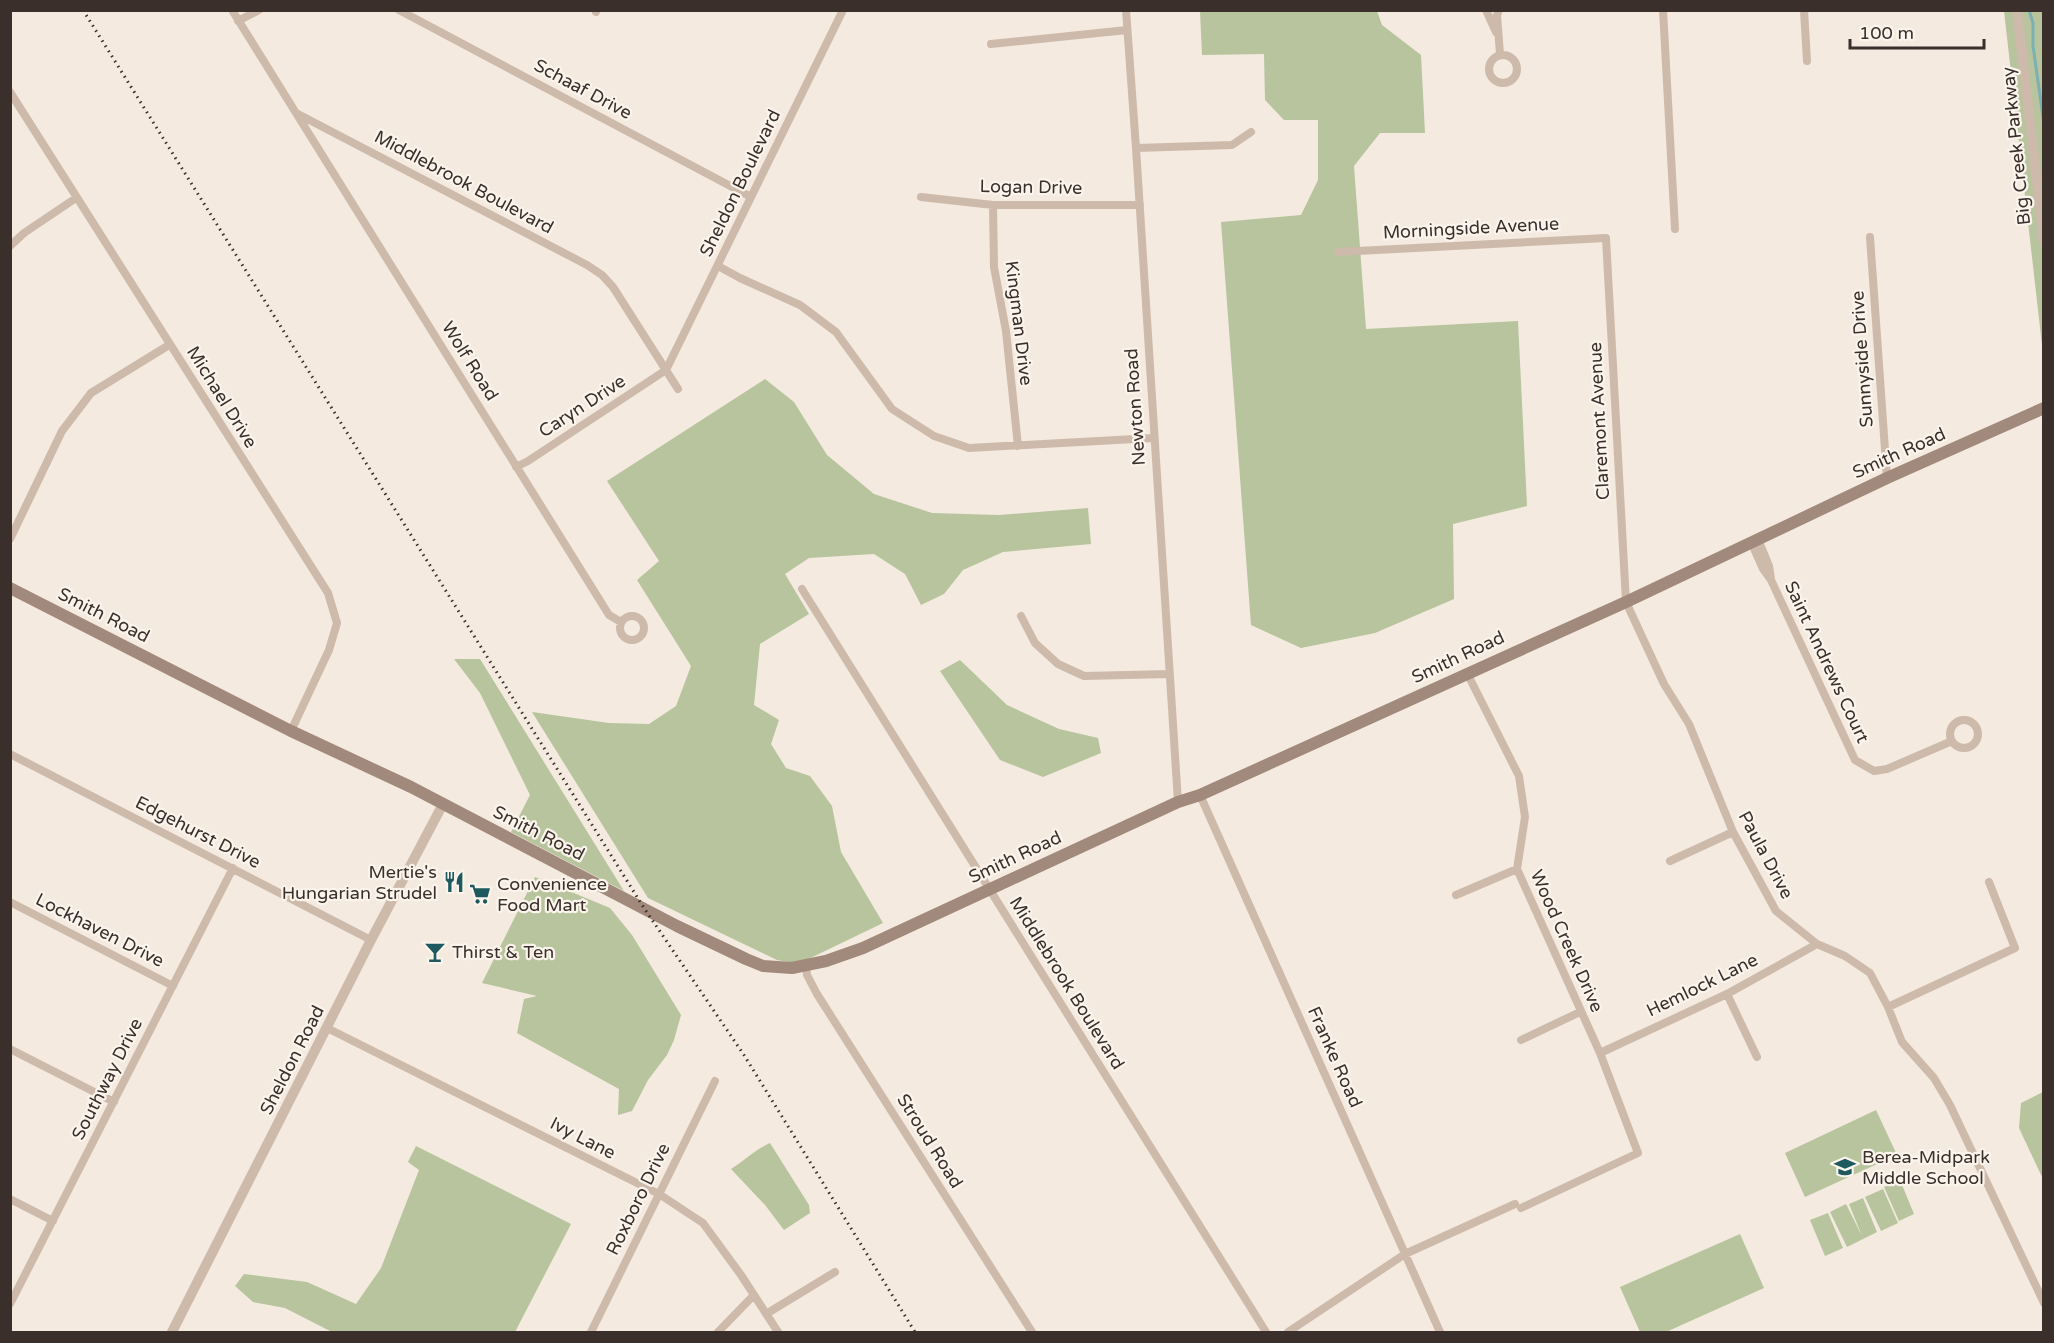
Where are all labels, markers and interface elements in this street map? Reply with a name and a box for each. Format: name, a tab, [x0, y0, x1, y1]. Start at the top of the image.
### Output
scale bar	[1850, 12, 1984, 50]
text: 100 m	[1859, 22, 1914, 44]
street label: Schaaf Drive	[530, 54, 636, 124]
street label: Big Creek Parkway	[1997, 65, 2035, 226]
street label: Sheldon Boulevard	[695, 106, 785, 260]
street label: Middlebrook Boulevard	[371, 125, 557, 239]
street label: Logan Drive	[979, 175, 1083, 199]
street label: Morningside Avenue	[1382, 212, 1560, 244]
street label: Kingman Drive	[1000, 259, 1038, 387]
street label: Sunnyside Drive	[1846, 290, 1878, 428]
street label: Wolf Road	[437, 317, 503, 405]
street label: Claremont Avenue	[1584, 341, 1614, 501]
street label: Michael Drive	[182, 342, 262, 452]
street label: Newton Road	[1120, 348, 1150, 466]
street label: Caryn Drive	[534, 370, 630, 442]
street label: Smith Road	[1849, 423, 1949, 483]
street label: Saint Andrews Court	[1780, 578, 1874, 746]
street label: Smith Road	[55, 583, 153, 647]
street label: Smith Road	[1408, 626, 1508, 688]
street label: Edgehurst Drive	[132, 791, 264, 873]
street label: Smith Road	[490, 801, 588, 865]
street label: Paula Drive	[1734, 807, 1798, 903]
street label: Smith Road	[965, 826, 1065, 888]
place label: Mertie's Hungarian Strudel	[282, 861, 437, 904]
street label: Wood Creek Drive	[1526, 866, 1608, 1016]
restaurant icon: Mertie's Hungarian Strudel	[442, 870, 466, 894]
place label: Convenience Food Mart	[497, 873, 607, 916]
supermarket icon: Convenience Food Mart	[468, 882, 492, 906]
street label: Lockhaven Drive	[32, 888, 168, 972]
street label: Middlebrook Boulevard	[1005, 892, 1129, 1074]
bar icon: Thirst & Ten	[423, 940, 447, 964]
place label: Thirst & Ten	[452, 941, 554, 963]
street label: Hemlock Lane	[1643, 949, 1761, 1021]
street label: Sheldon Road	[255, 1002, 329, 1118]
street label: Franke Road	[1303, 1003, 1367, 1111]
street label: Southway Drive	[67, 1015, 147, 1143]
street label: Stroud Road	[892, 1090, 968, 1192]
street label: Ivy Lane	[547, 1112, 619, 1164]
street label: Roxboro Drive	[601, 1139, 675, 1259]
place label: Berea-Midpark Middle School	[1862, 1146, 1990, 1189]
school or university icon: Berea-Midpark Middle School	[1833, 1155, 1857, 1179]

